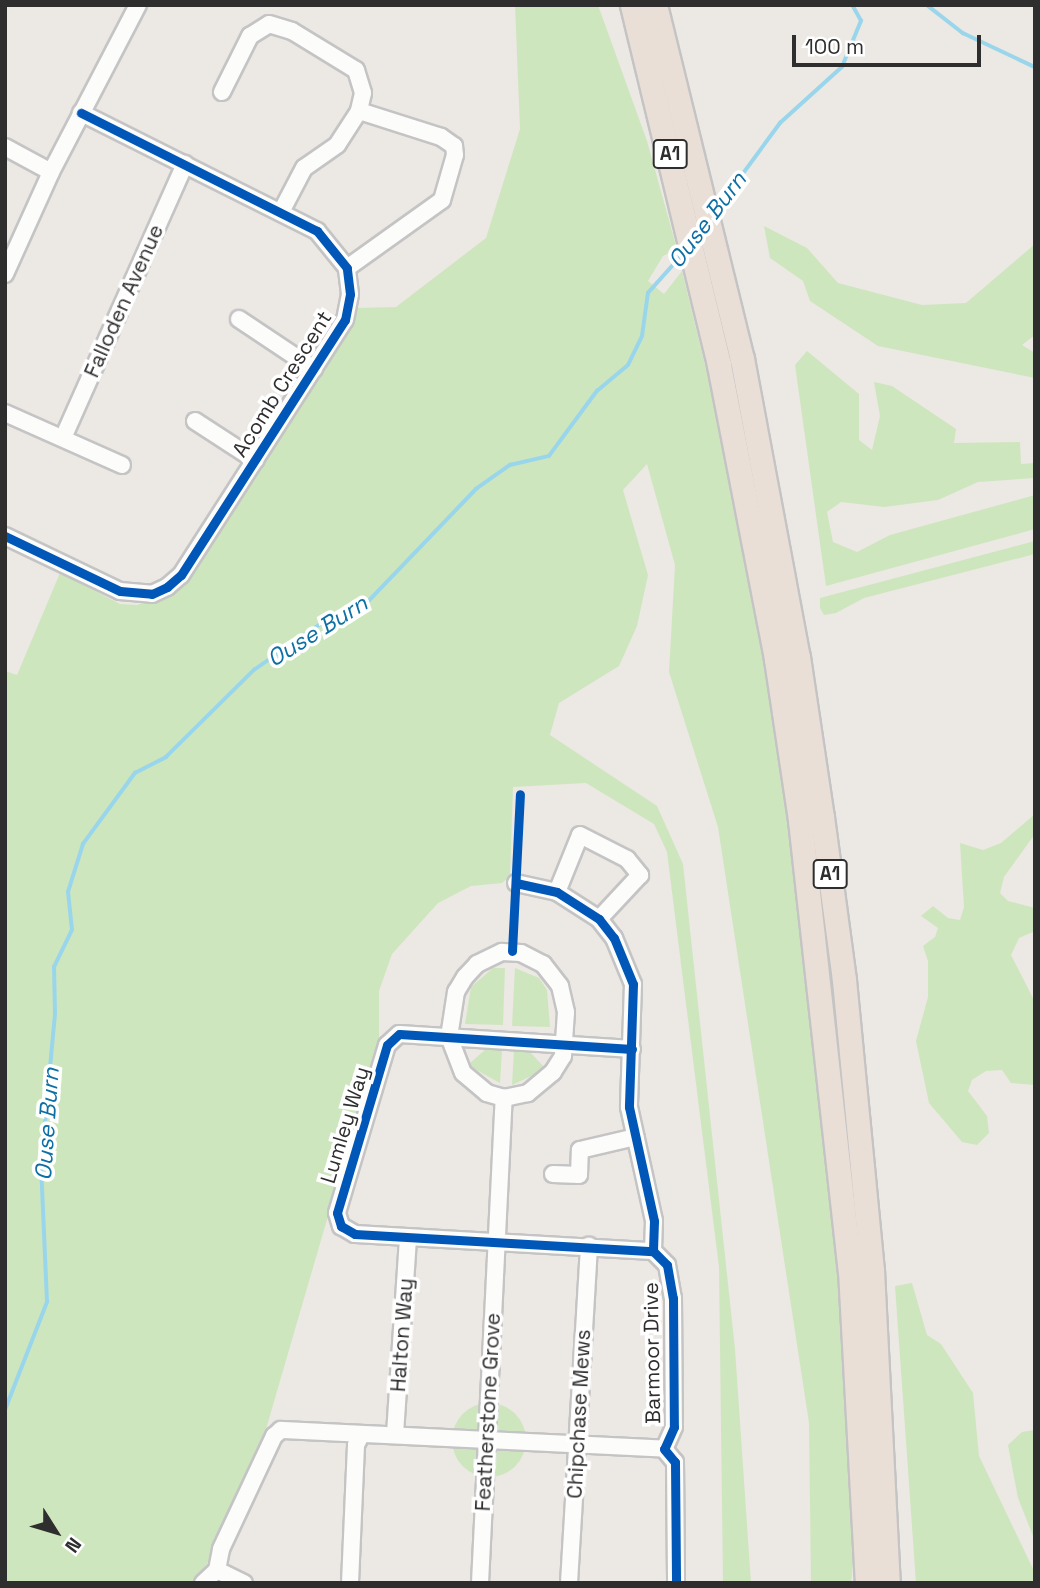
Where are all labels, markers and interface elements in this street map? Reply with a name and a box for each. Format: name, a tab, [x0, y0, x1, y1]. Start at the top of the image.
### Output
scale bar	[795, 21, 984, 65]
text: 100 m	[805, 33, 864, 60]
road number: A1	[652, 138, 688, 170]
water label: Ouse Burn	[662, 167, 752, 273]
street label: Falloden Avenue	[79, 221, 169, 381]
street label: Acomb Crescent	[227, 306, 337, 462]
water label: Ouse Burn	[262, 589, 372, 673]
road number: A1	[812, 859, 848, 890]
street label: Lumley Way	[315, 1063, 375, 1187]
water label: Ouse Burn	[29, 1067, 65, 1181]
street label: Halton Way	[385, 1277, 419, 1393]
street label: Barmoor Drive	[638, 1282, 666, 1424]
street label: Featherstone Grove	[470, 1312, 506, 1512]
street label: Chipchase Mews	[562, 1329, 596, 1499]
north arrow	[21, 1497, 91, 1567]
text: N	[59, 1532, 87, 1558]

